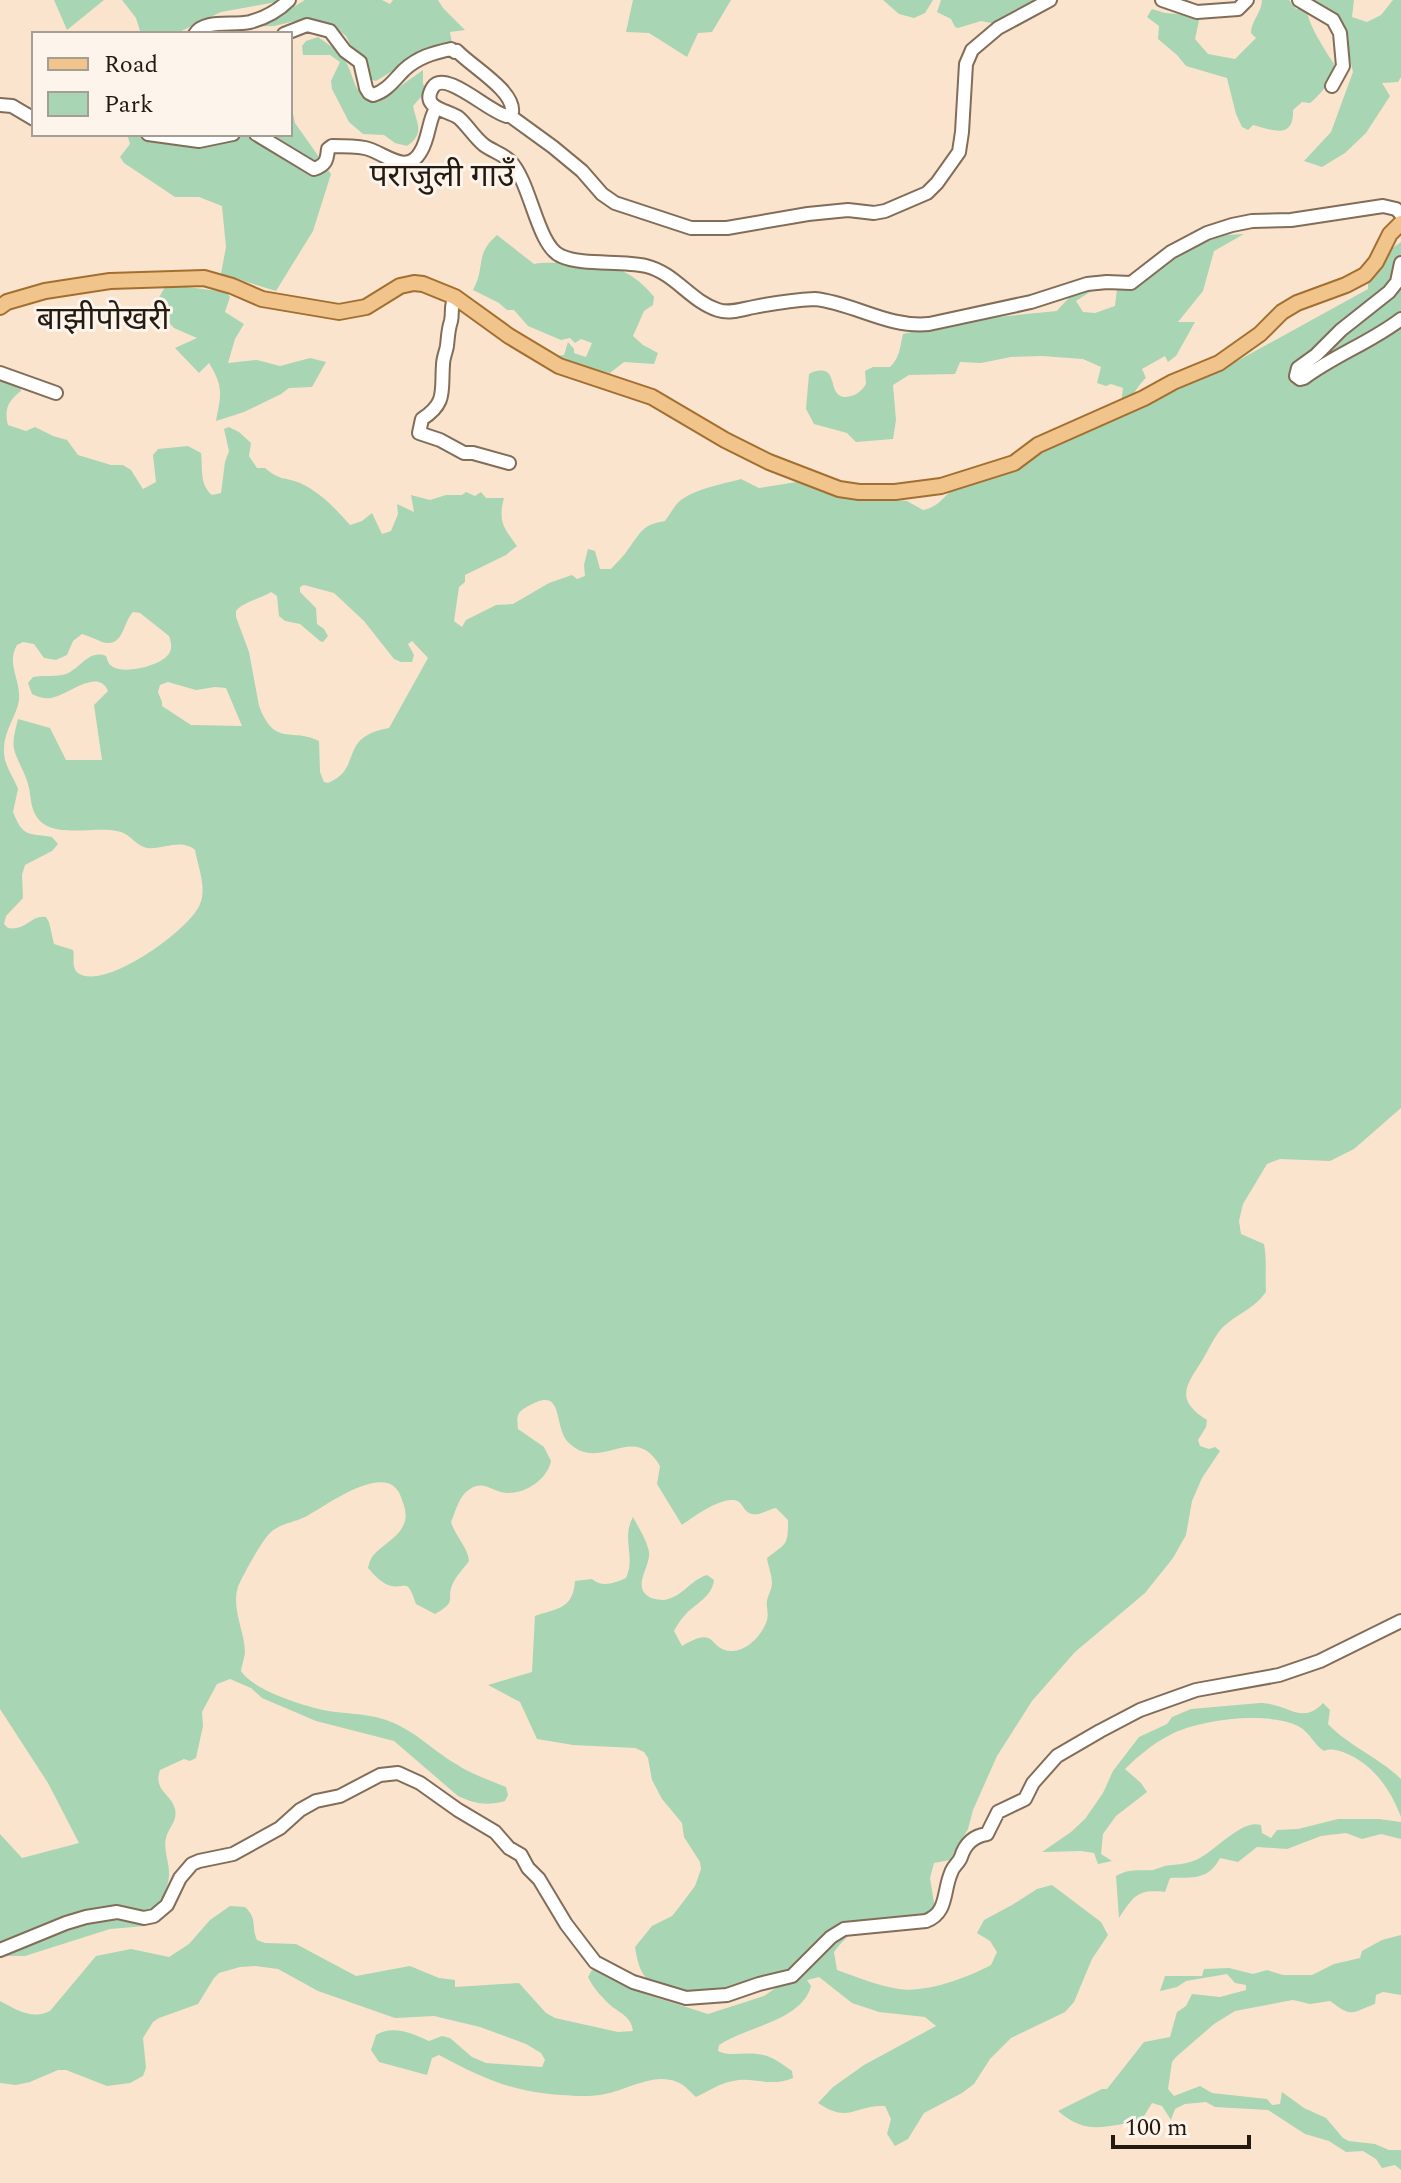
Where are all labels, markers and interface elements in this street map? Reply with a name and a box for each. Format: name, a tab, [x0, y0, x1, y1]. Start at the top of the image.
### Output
legend	[32, 32, 292, 136]
text: Road	[104, 47, 158, 83]
text: Park	[104, 87, 154, 123]
district label: पराजुली गाउँ	[369, 152, 516, 201]
district label: बाझीपोखरी	[36, 295, 170, 344]
scale bar	[1113, 2099, 1249, 2149]
text: 100 m	[1125, 2110, 1188, 2146]

